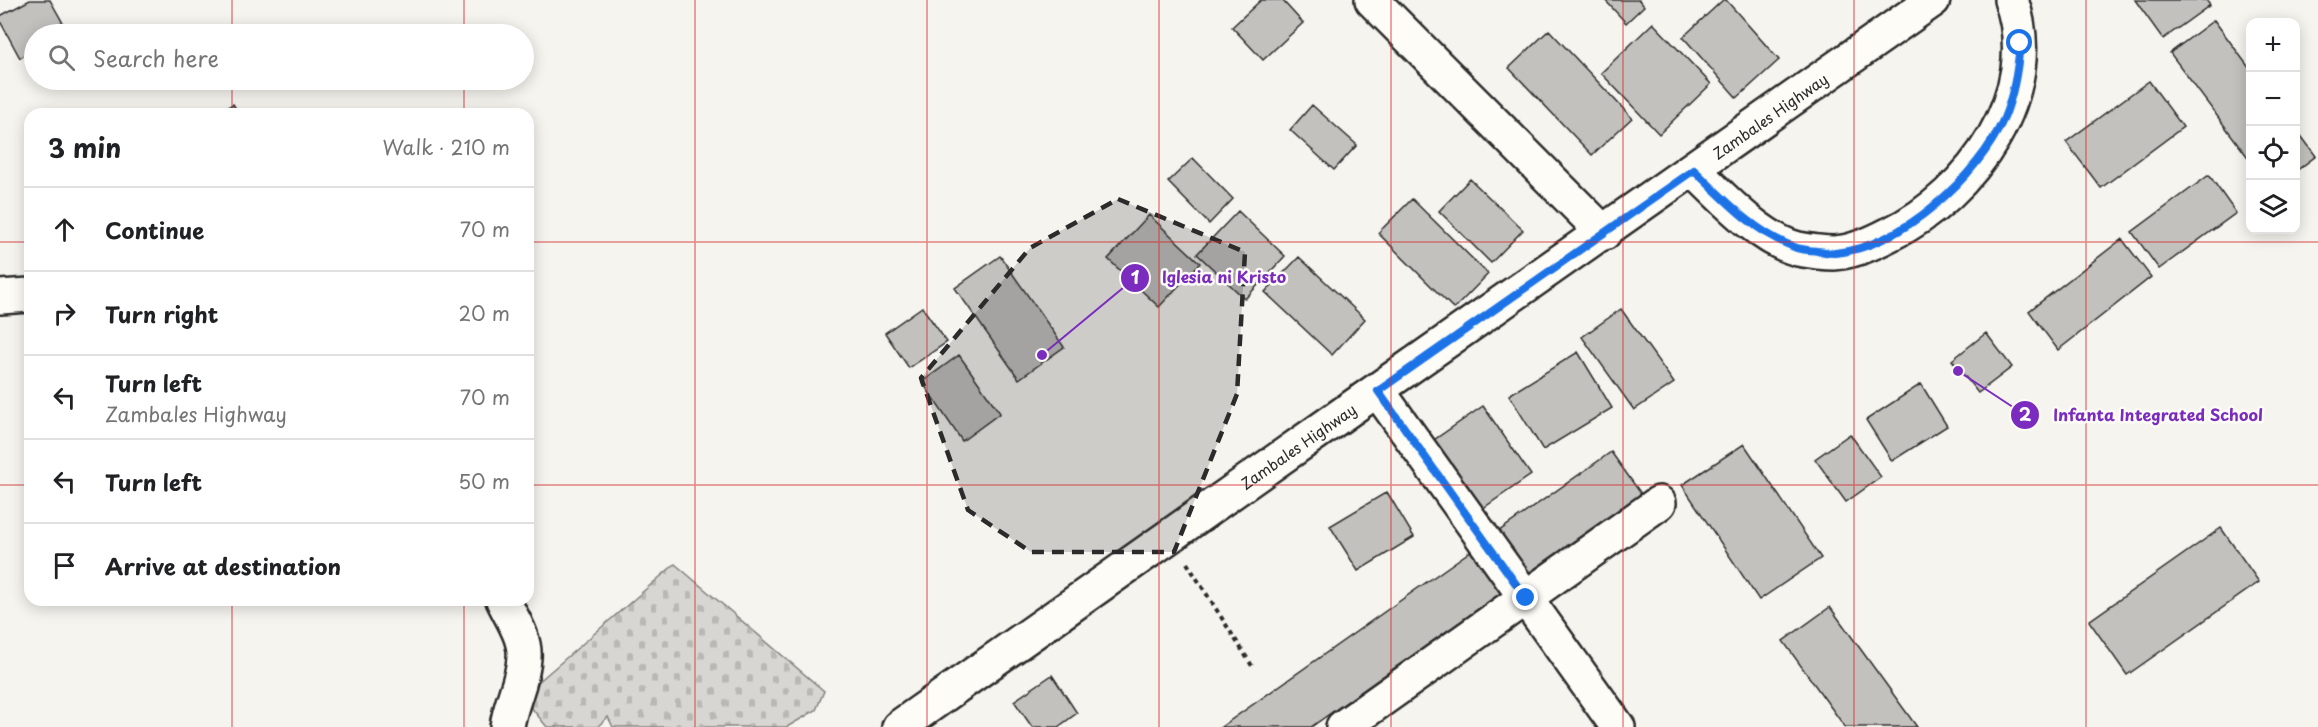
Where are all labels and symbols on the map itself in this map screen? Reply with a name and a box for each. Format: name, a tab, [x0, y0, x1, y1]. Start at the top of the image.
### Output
route start	[2006, 29, 2032, 55]
street label: Zambales Highway	[1707, 67, 1832, 164]
callout: Iglesia ni Kristo	[1120, 261, 1298, 295]
text: 1	[1131, 263, 1140, 290]
text: Iglesia ni Kristo	[1162, 264, 1286, 288]
street label: Zambales Highway	[1235, 397, 1360, 494]
callout: Infanta Integrated School	[2010, 398, 2275, 432]
text: 2	[2019, 400, 2032, 427]
text: Infanta Integrated School	[2053, 402, 2263, 426]
route end	[1512, 584, 1538, 610]

